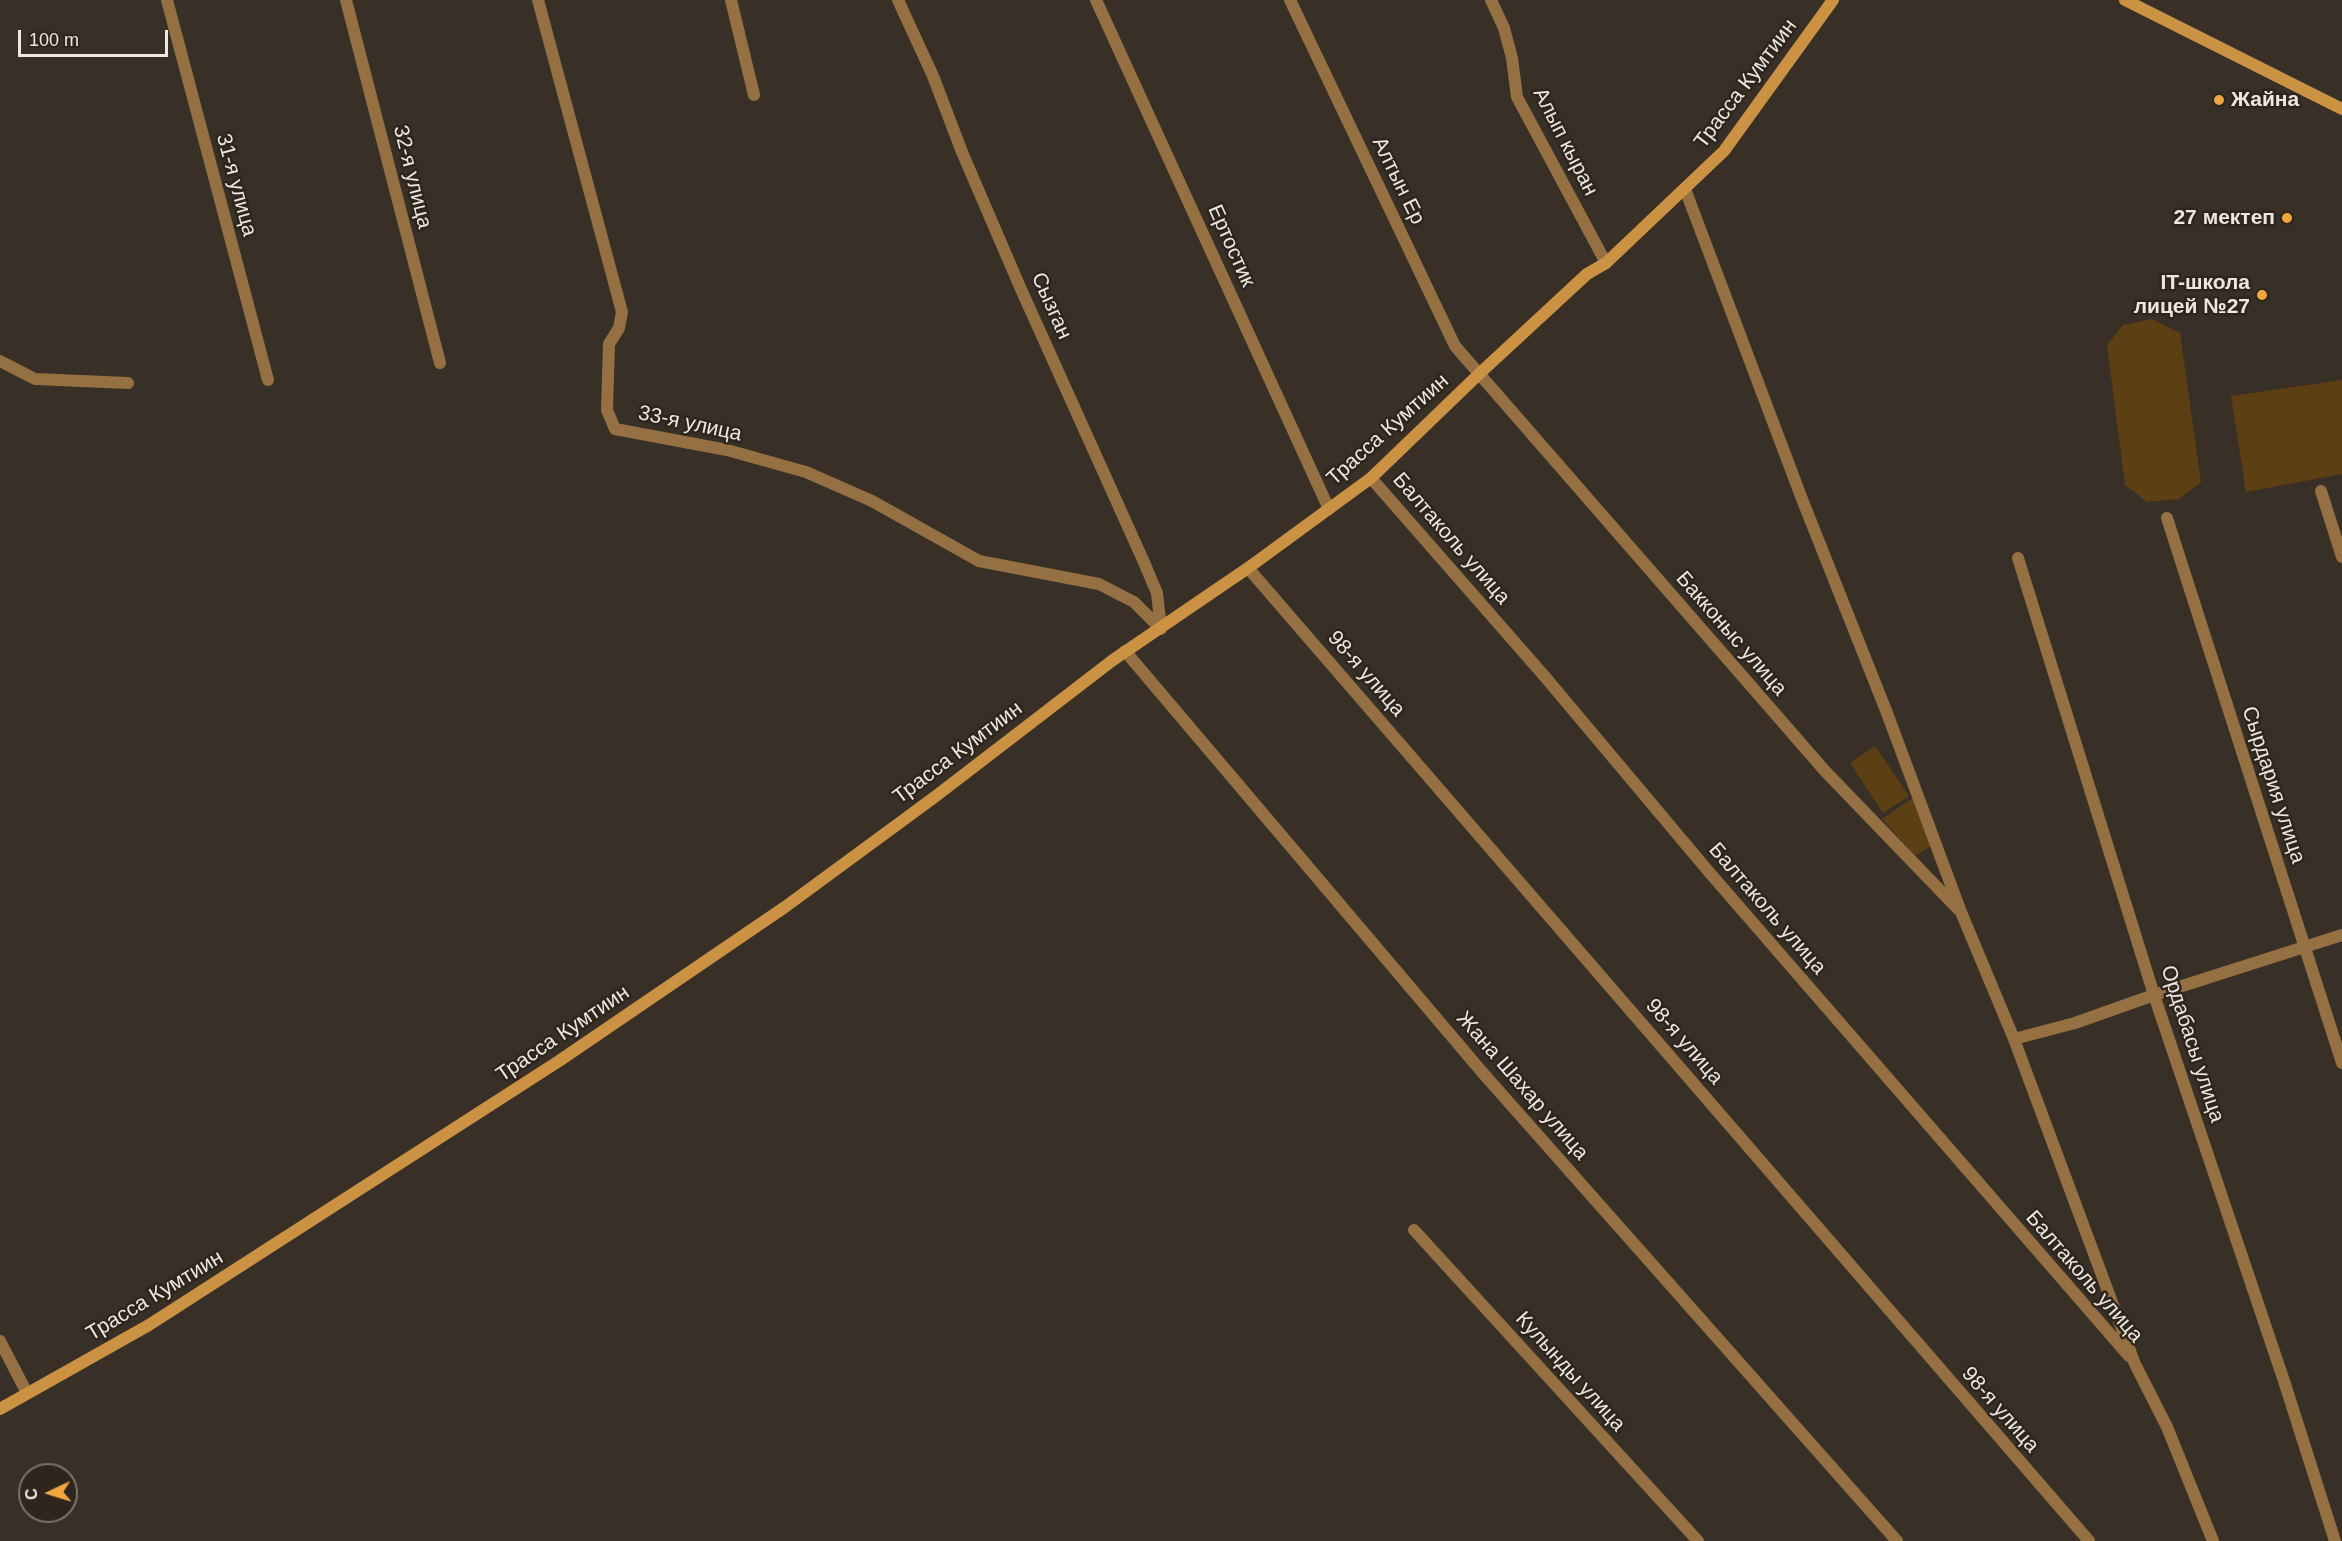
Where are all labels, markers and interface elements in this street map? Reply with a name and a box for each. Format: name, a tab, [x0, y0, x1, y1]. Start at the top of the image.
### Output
street label: Трасса Кумтиин	[1689, 14, 1803, 154]
scale bar	[21, 18, 171, 56]
text: 100 m	[29, 30, 79, 50]
street label: Алып кыран	[1527, 84, 1603, 200]
place label: Жайна	[2231, 87, 2299, 113]
marker: Жайна	[2212, 93, 2226, 107]
street label: 32-я улица	[387, 123, 437, 231]
street label: 31-я улица	[210, 131, 262, 239]
street label: Алтын Ер	[1366, 133, 1430, 229]
street label: Ертостик	[1202, 201, 1260, 291]
place label: 27 мектеп	[2173, 205, 2275, 231]
marker: 27 мектеп	[2280, 211, 2294, 225]
street label: Сызган	[1025, 269, 1077, 343]
place label: IT-школа лицей №27	[2134, 270, 2250, 320]
marker: IT-школа лицей №27	[2255, 288, 2269, 302]
street label: Трасса Кумтиин	[1322, 369, 1454, 491]
street label: 33-я улица	[636, 401, 744, 447]
street label: Балтаколь улица	[1387, 468, 1515, 610]
street label: Бакконыс улица	[1670, 567, 1792, 701]
street label: 98-я улица	[1322, 626, 1410, 722]
street label: Трасса Кумтиин	[888, 696, 1028, 810]
street label: Сырдария улица	[2236, 703, 2310, 867]
street label: Балтаколь улица	[1703, 838, 1831, 980]
street label: Ордабасы улица	[2155, 962, 2229, 1126]
street label: Трасса Кумтиин	[492, 980, 634, 1088]
street label: 98-я улица	[1640, 994, 1728, 1090]
street label: Жана Шахар улица	[1451, 1007, 1593, 1165]
street label: Балтаколь улица	[2020, 1206, 2148, 1348]
street label: Трасса Кумтиин	[82, 1245, 228, 1347]
street label: Кулынды улица	[1510, 1307, 1630, 1437]
street label: 98-я улица	[1956, 1362, 2044, 1458]
north arrow	[18, 1463, 78, 1523]
text: С	[23, 1488, 40, 1501]

